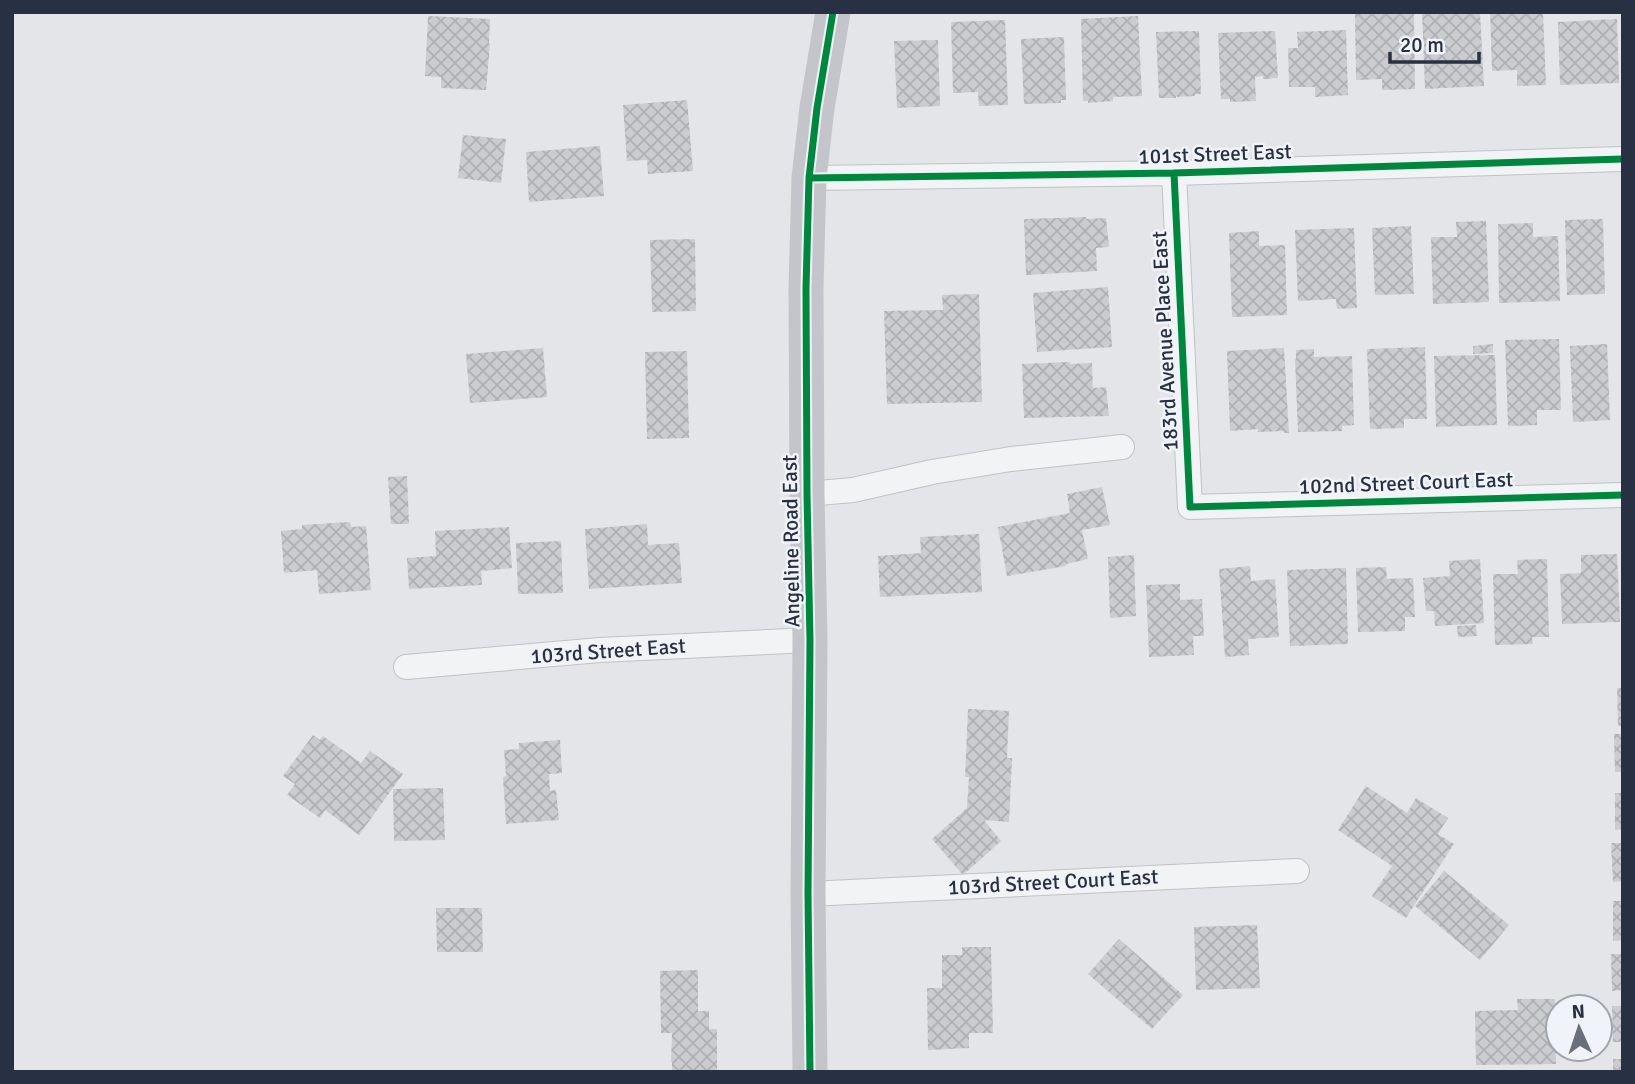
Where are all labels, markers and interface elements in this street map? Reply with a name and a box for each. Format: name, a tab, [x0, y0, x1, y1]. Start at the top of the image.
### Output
scale bar	[1390, 21, 1479, 65]
text: 20 m	[1400, 32, 1444, 58]
street label: 101st Street East	[1138, 138, 1292, 170]
street label: 183rd Avenue Place East	[1146, 230, 1184, 452]
street label: Angeline Road East	[776, 454, 806, 628]
street label: 102nd Street Court East	[1298, 466, 1514, 500]
street label: 103rd Street East	[530, 633, 686, 669]
street label: 103rd Street Court East	[947, 864, 1159, 900]
north arrow	[1544, 993, 1614, 1063]
text: N	[1571, 1000, 1585, 1024]

